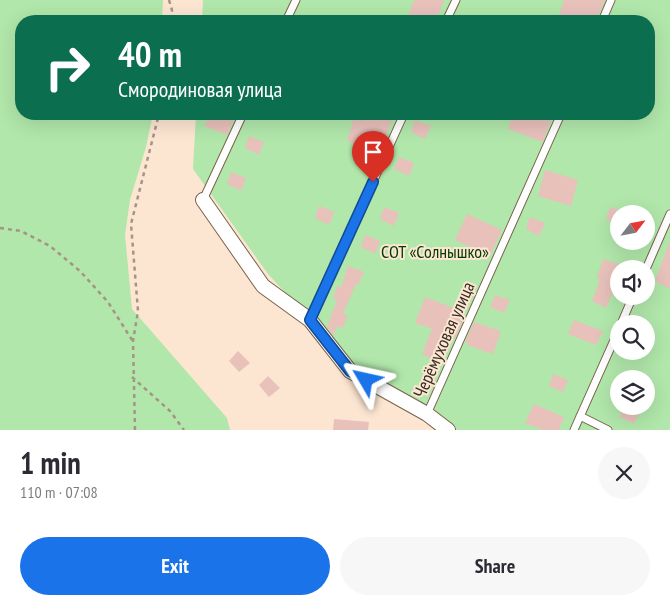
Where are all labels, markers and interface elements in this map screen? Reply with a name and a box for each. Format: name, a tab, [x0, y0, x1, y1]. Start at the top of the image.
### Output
text: 40 m	[118, 31, 182, 77]
icon: right	[35, 35, 100, 100]
text: Смородиновая улица	[118, 75, 282, 103]
pin	[352, 131, 394, 182]
icon: arrive	[359, 138, 387, 166]
north arrow	[610, 205, 655, 250]
map controls	[610, 205, 655, 415]
park label: СОТ «Солнышко»	[381, 240, 489, 263]
button: sound	[610, 260, 655, 305]
street label: Черёмуховая улица	[408, 278, 479, 401]
button: search	[610, 315, 655, 360]
position arrow	[339, 353, 391, 405]
button: layers	[610, 370, 655, 415]
text: 1 min	[20, 443, 81, 482]
button: close	[598, 447, 650, 499]
text: 110 m · 07:08	[20, 482, 98, 502]
button: Exit	[20, 537, 330, 595]
button: Share	[340, 537, 650, 595]

